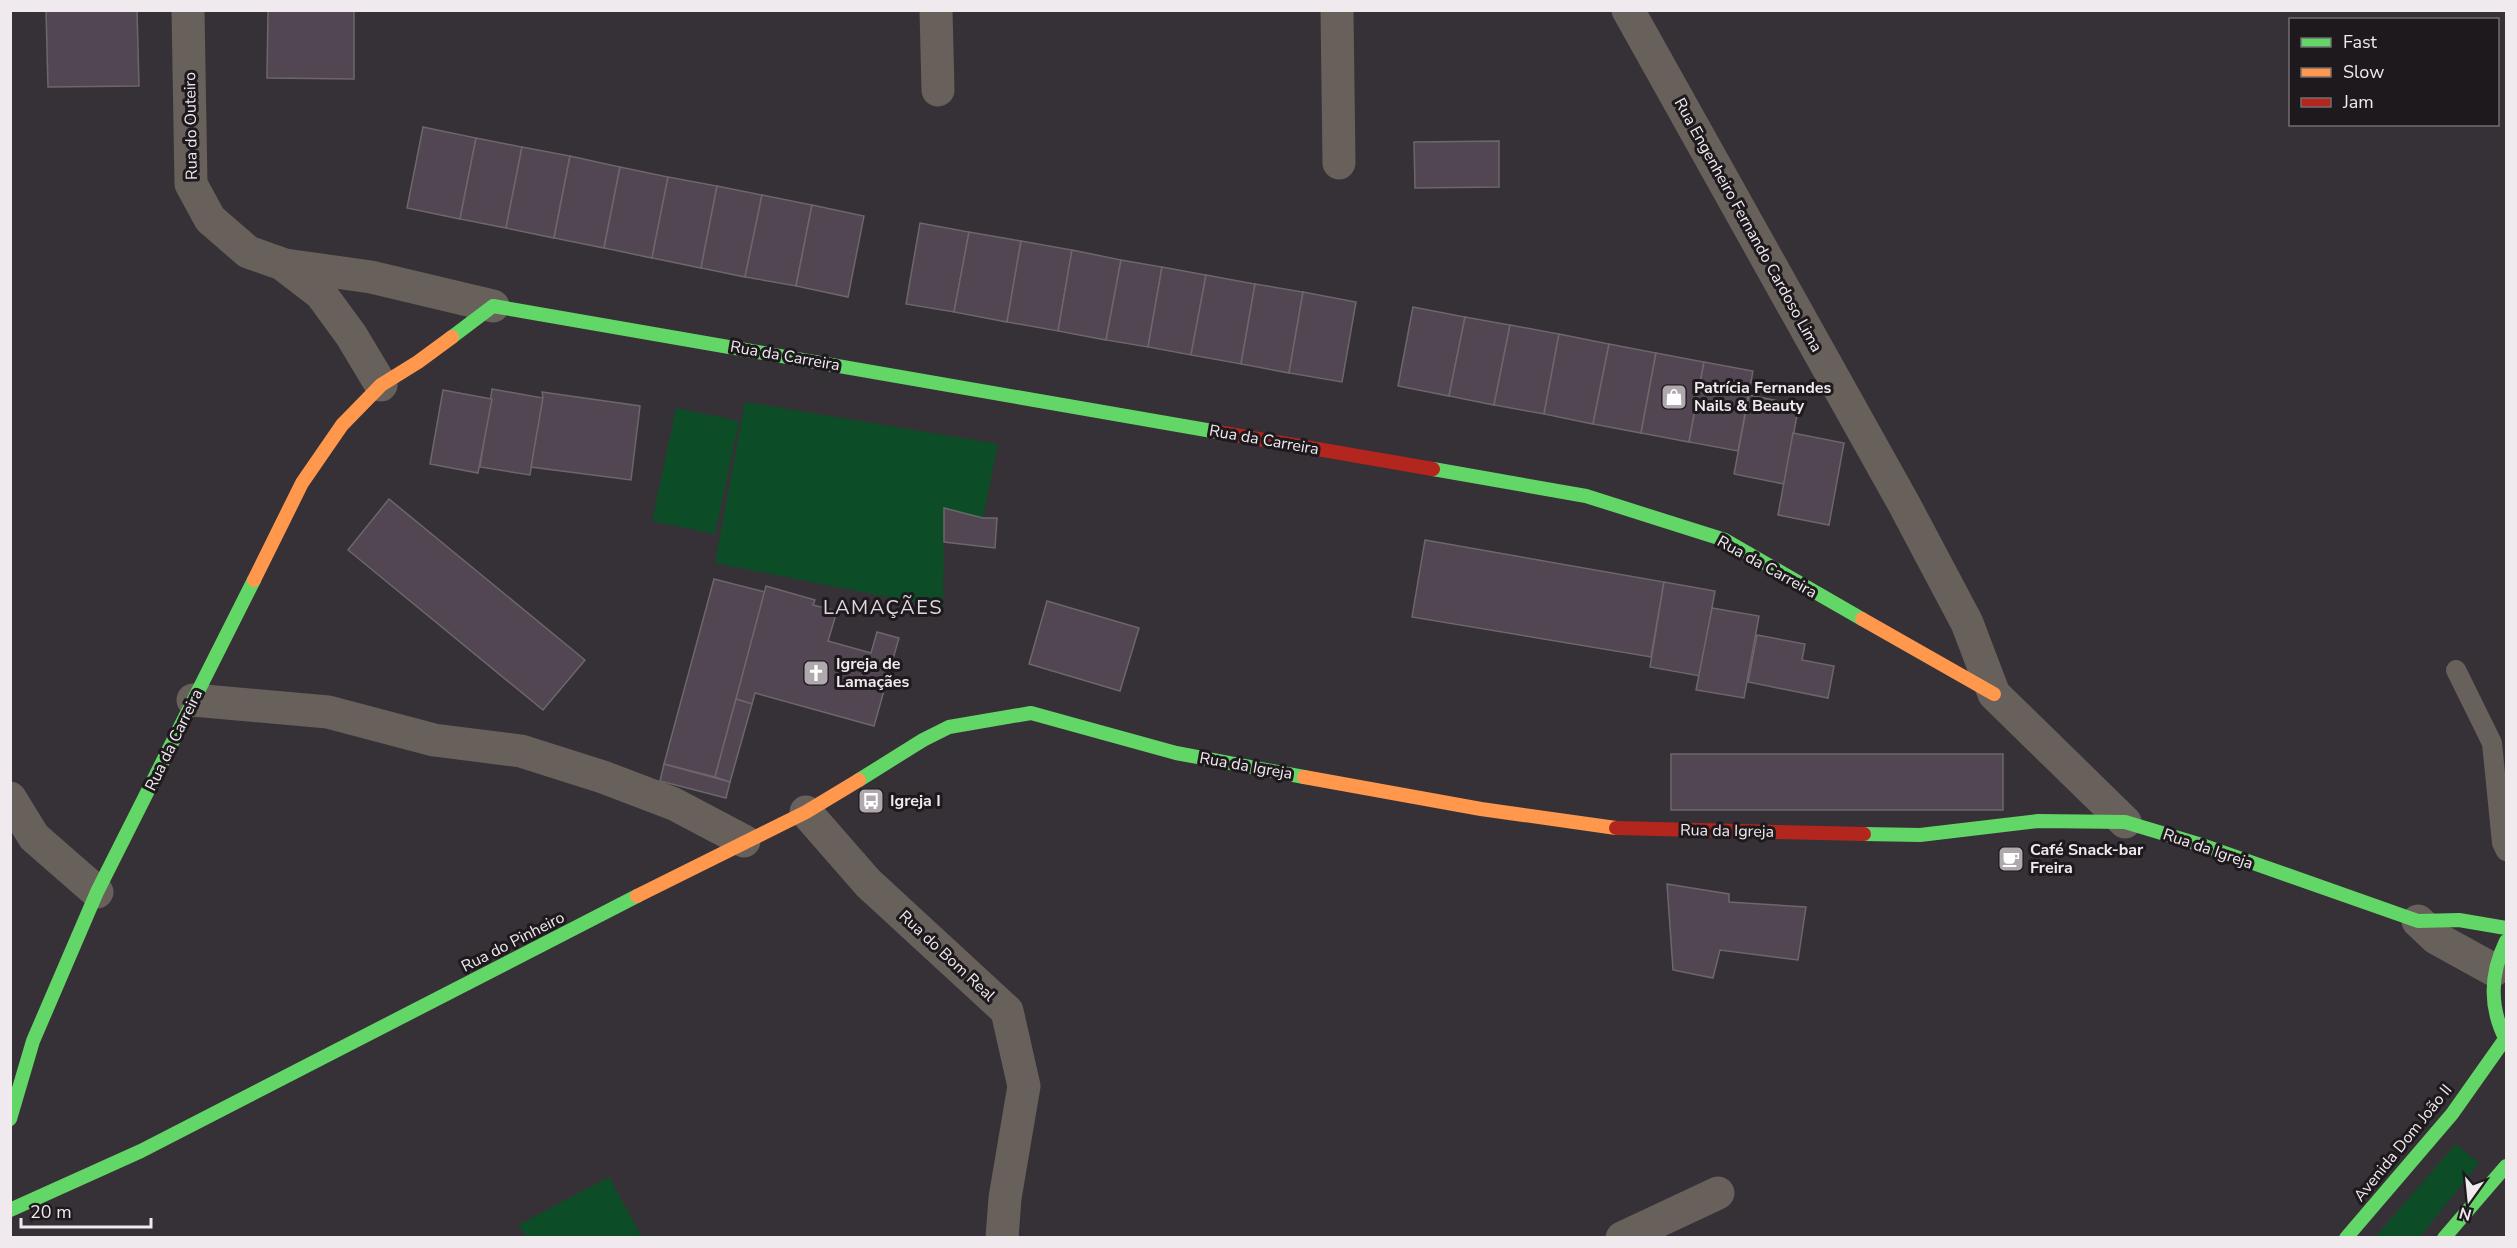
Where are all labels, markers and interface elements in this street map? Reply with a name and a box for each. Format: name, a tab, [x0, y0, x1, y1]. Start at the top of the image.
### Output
legend	[2289, 18, 2499, 126]
text: Fast	[2343, 30, 2378, 54]
text: Slow	[2343, 60, 2384, 84]
street label: Rua do Outeiro	[179, 72, 203, 180]
text: Jam	[2342, 90, 2374, 114]
street label: Rua Engenheiro Fernando Cardoso Lima	[1669, 94, 1827, 356]
street label: Rua da Carreira	[728, 336, 842, 376]
place label: Patrícia Fernandes Nails & Beauty	[1694, 377, 1831, 417]
shop icon: Patrícia Fernandes Nails & Beauty	[1659, 382, 1689, 412]
street label: Rua da Carreira	[1207, 420, 1321, 460]
street label: Rua da Carreira	[1713, 530, 1821, 604]
district label: LAMAÇÃES	[823, 594, 943, 621]
place label: Igreja de Lamaçães	[836, 653, 909, 693]
church icon: Igreja de Lamaçães	[801, 658, 831, 688]
street label: Rua da Carreira	[140, 685, 208, 795]
street label: Rua da Igreja	[1198, 747, 1294, 785]
bus stop icon: Igreja I	[856, 786, 886, 816]
place label: Igreja I	[890, 790, 941, 812]
street label: Rua da Igreja	[1680, 819, 1774, 843]
street label: Rua da Igreja	[2160, 823, 2256, 875]
place label: Café Snack-bar Freira	[2030, 839, 2144, 879]
cafe icon: Café Snack-bar Freira	[1996, 844, 2026, 874]
street label: Rua do Pinheiro	[457, 906, 569, 978]
street label: Rua do Bom Real	[894, 906, 1000, 1007]
street label: Avenida Dom João II	[2349, 1080, 2457, 1206]
north arrow	[2439, 1170, 2499, 1230]
scale bar	[21, 1191, 152, 1229]
text: 20 m	[30, 1200, 72, 1224]
text: N	[2457, 1201, 2474, 1226]

